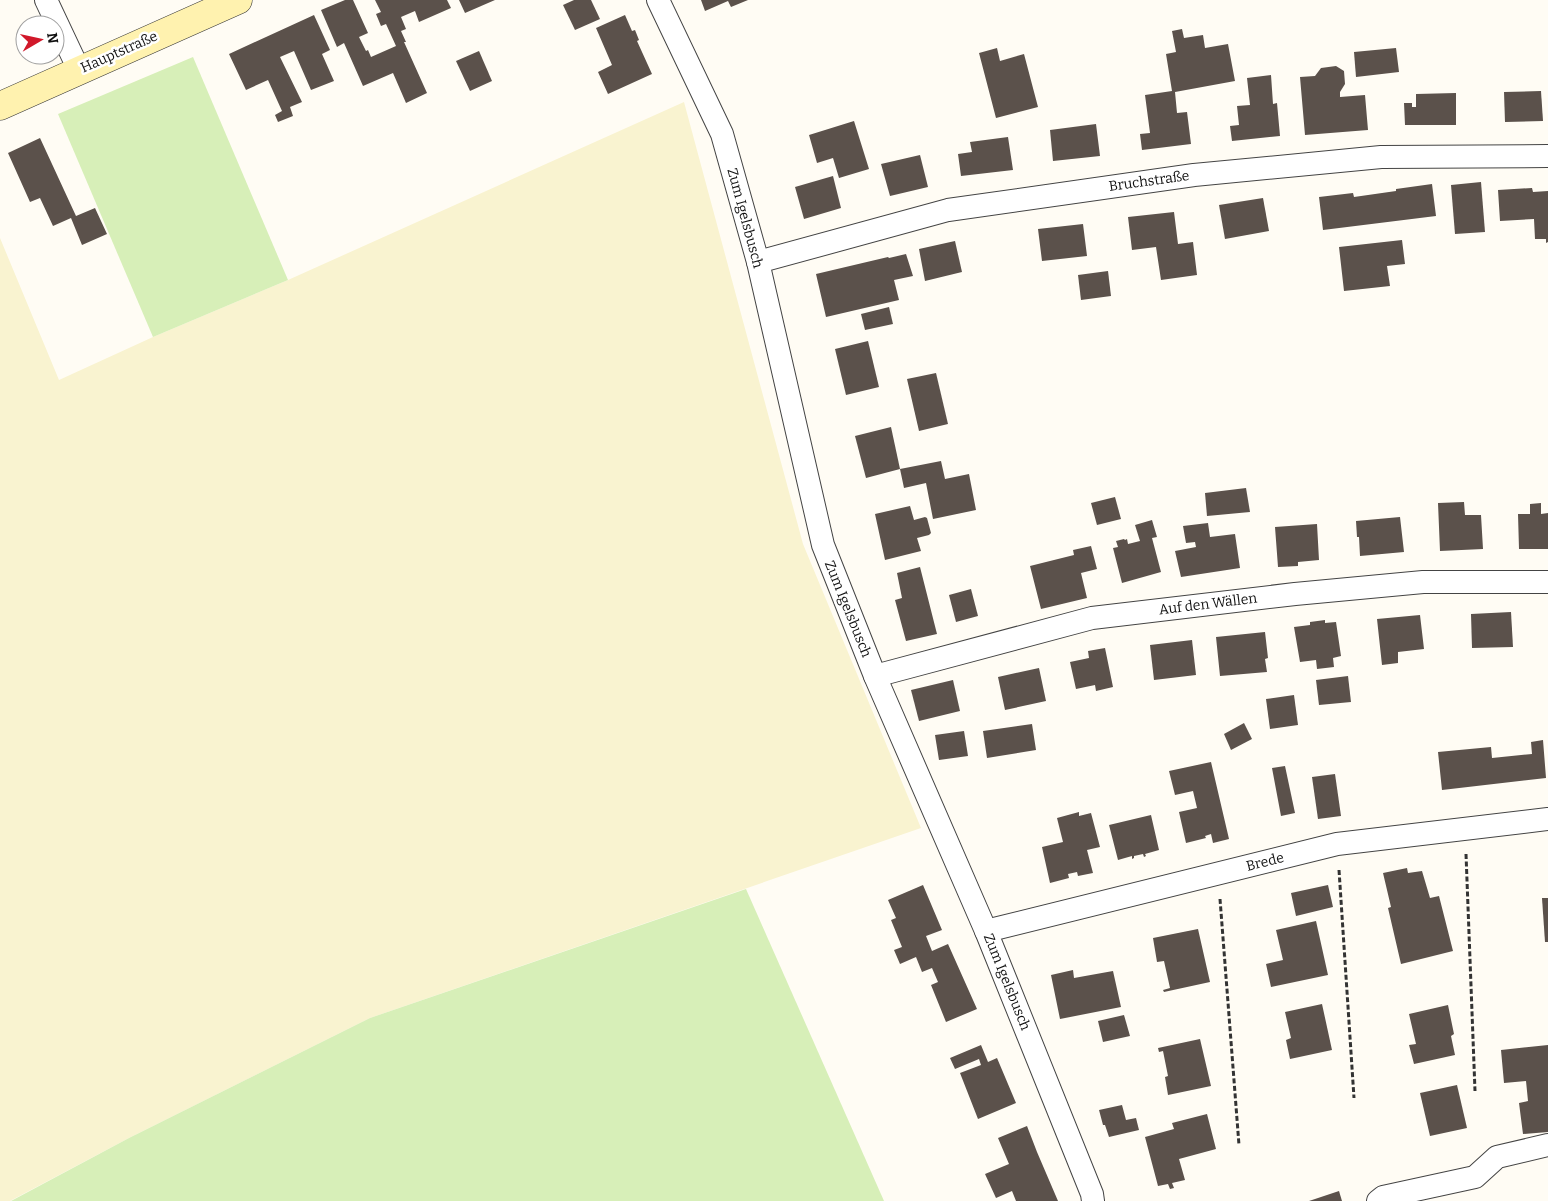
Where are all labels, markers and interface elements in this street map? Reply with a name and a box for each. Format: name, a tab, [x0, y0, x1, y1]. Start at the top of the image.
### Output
north arrow	[15, 15, 65, 65]
street label: Hauptstraße	[78, 27, 160, 77]
text: N	[43, 31, 62, 45]
street label: Zum Igelsbusch	[723, 166, 767, 270]
street label: Bruchstraße	[1108, 167, 1190, 195]
street label: Zum Igelsbusch	[821, 558, 875, 660]
street label: Auf den Wällen	[1158, 590, 1258, 618]
street label: Brede	[1244, 849, 1286, 875]
street label: Zum Igelsbusch	[980, 931, 1034, 1033]

